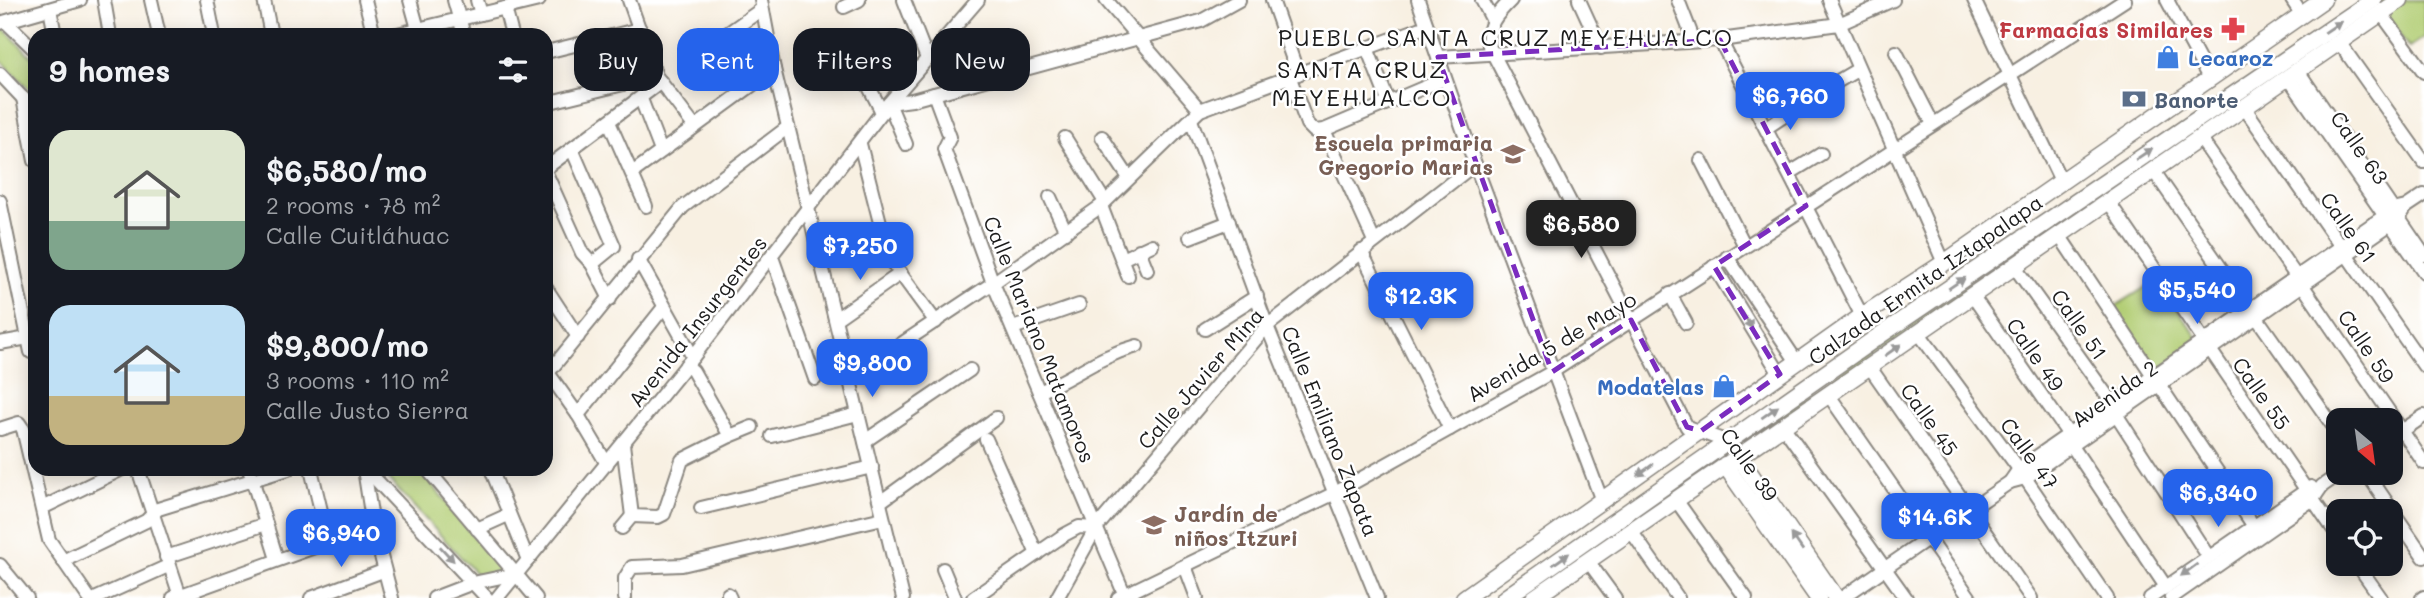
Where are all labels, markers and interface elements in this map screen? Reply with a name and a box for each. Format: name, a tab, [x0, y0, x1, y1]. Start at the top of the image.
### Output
pharmacy icon: Farmacias Similares	[2219, 15, 2247, 43]
place label: Farmacias Similares	[1999, 16, 2213, 43]
one-way arrow	[2324, 20, 2342, 34]
district label: PUEBLO SANTA CRUZ MEYEHUALCO	[1278, 22, 1734, 52]
chip: Buy	[574, 28, 663, 91]
chip: Rent	[677, 28, 779, 91]
chip: Filters	[793, 28, 917, 91]
chip: New	[931, 28, 1030, 91]
shop icon: Lecaroz	[2154, 43, 2182, 71]
place label: Lecaroz	[2188, 44, 2274, 71]
text: 9 homes	[49, 50, 170, 90]
icon: filters	[494, 51, 532, 89]
district label: SANTA CRUZ MEYEHUALCO	[1272, 53, 1452, 112]
pin: $6,760	[1733, 72, 1847, 132]
text: $6,760	[1752, 80, 1828, 110]
bank icon: Banorte	[2120, 85, 2148, 113]
place label: Banorte	[2154, 86, 2239, 113]
street label: Calle 63	[2325, 105, 2395, 189]
place label: Escuela primaria Gregorio Marias	[1314, 129, 1493, 180]
school or university icon: Escuela primaria Gregorio Marias	[1499, 140, 1527, 168]
one-way arrow	[2135, 147, 2153, 161]
text: $6,580/mo	[266, 150, 427, 190]
icon: home	[105, 158, 189, 242]
street label: Calle 61	[2315, 186, 2383, 268]
street label: Calzada Ermita Iztapalapa	[1803, 188, 2047, 370]
text: 2 rooms · 78 m²	[266, 190, 440, 220]
pin: $6,580	[1524, 201, 1638, 260]
text: $6,580	[1542, 208, 1620, 238]
street label: Calle Mariano Matamoros	[978, 212, 1102, 466]
text: Calle Cuitláhuac	[266, 220, 450, 250]
pin: $7,250	[803, 222, 917, 282]
street label: Avenida Insurgentes	[622, 230, 772, 412]
text: $7,250	[822, 230, 898, 260]
pin: $5,540	[2140, 266, 2254, 326]
pin: $12.3K	[1364, 272, 1478, 332]
text: $5,540	[2158, 274, 2236, 304]
one-way arrow	[1947, 276, 1966, 289]
text: $12.3K	[1384, 280, 1458, 310]
street label: Calle 51	[2046, 284, 2114, 364]
street label: Avenida 5 de Mayo	[1461, 285, 1641, 407]
street label: Calle Javier Mina	[1131, 302, 1269, 454]
street label: Calle 59	[2333, 304, 2401, 388]
one-way arrow	[1741, 310, 1754, 330]
street label: Calle 49	[2001, 312, 2071, 396]
street label: Calle Emiliano Zapata	[1276, 322, 1386, 540]
text: $9,800/mo	[266, 325, 429, 365]
icon: home	[105, 333, 189, 417]
pin: $9,800	[815, 340, 929, 399]
one-way arrow	[1884, 343, 1902, 357]
text: $9,800	[833, 347, 911, 377]
street label: Calle 55	[2227, 351, 2297, 435]
street label: Avenida 2	[2066, 353, 2162, 433]
text: 3 rooms · 110 m²	[266, 365, 449, 395]
shop icon: Modatelas	[1710, 372, 1738, 400]
place label: Modatelas	[1597, 373, 1704, 400]
street label: Calle 45	[1895, 377, 1965, 461]
text: Calle Justo Sierra	[266, 395, 469, 425]
one-way arrow	[1761, 405, 1779, 419]
north arrow	[2326, 408, 2403, 485]
map controls	[2326, 408, 2403, 576]
street label: Calle 47	[1995, 412, 2065, 494]
street label: Calle 39	[1715, 422, 1785, 506]
one-way arrow	[1636, 463, 1654, 477]
pin: $6,340	[2161, 470, 2275, 529]
text: $6,340	[2179, 477, 2257, 507]
pin: $14.6K	[1878, 494, 1992, 553]
button: locate	[2326, 499, 2403, 576]
place label: Jardín de niños Itzuri	[1174, 500, 1298, 551]
text: $14.6K	[1897, 501, 1973, 531]
pin: $6,940	[284, 510, 398, 569]
school or university icon: Jardín de niños Itzuri	[1140, 511, 1168, 539]
text: $6,940	[302, 517, 380, 547]
one-way arrow	[1790, 533, 1804, 551]
one-way arrow	[438, 545, 454, 562]
one-way arrow	[1552, 552, 1570, 566]
one-way arrow	[2180, 563, 2198, 577]

